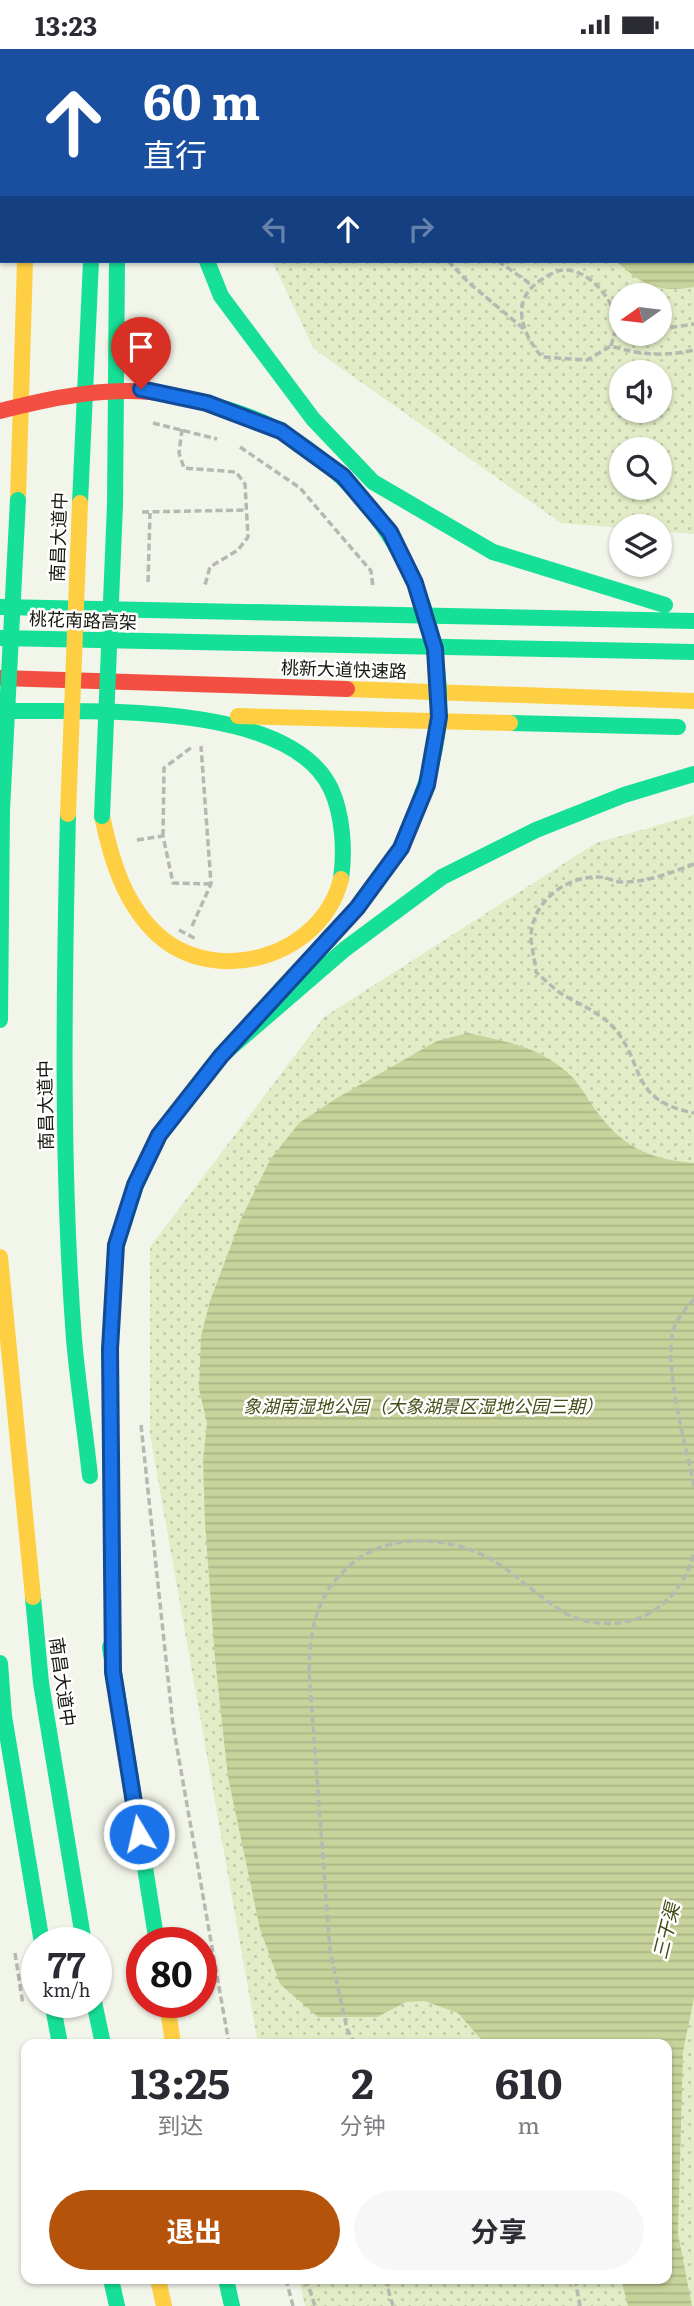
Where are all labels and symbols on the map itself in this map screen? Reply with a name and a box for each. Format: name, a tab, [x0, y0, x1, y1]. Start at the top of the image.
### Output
north arrow	[609, 283, 672, 347]
pin	[111, 317, 171, 389]
street label: 南昌大道中	[42, 492, 73, 582]
street label: 桃花南路高架	[29, 604, 137, 635]
street label: 桃新大道快速路	[281, 653, 407, 684]
street label: 南昌大道中	[30, 1060, 59, 1150]
park label: 象湖南湿地公园（大象湖景区湿地公园三期）	[243, 1392, 603, 1419]
street label: 南昌大道中	[44, 1635, 83, 1728]
position arrow	[102, 1797, 176, 1871]
water label: 三干渠	[645, 1897, 686, 1962]
speed limit sign: 80	[126, 1927, 217, 2018]

